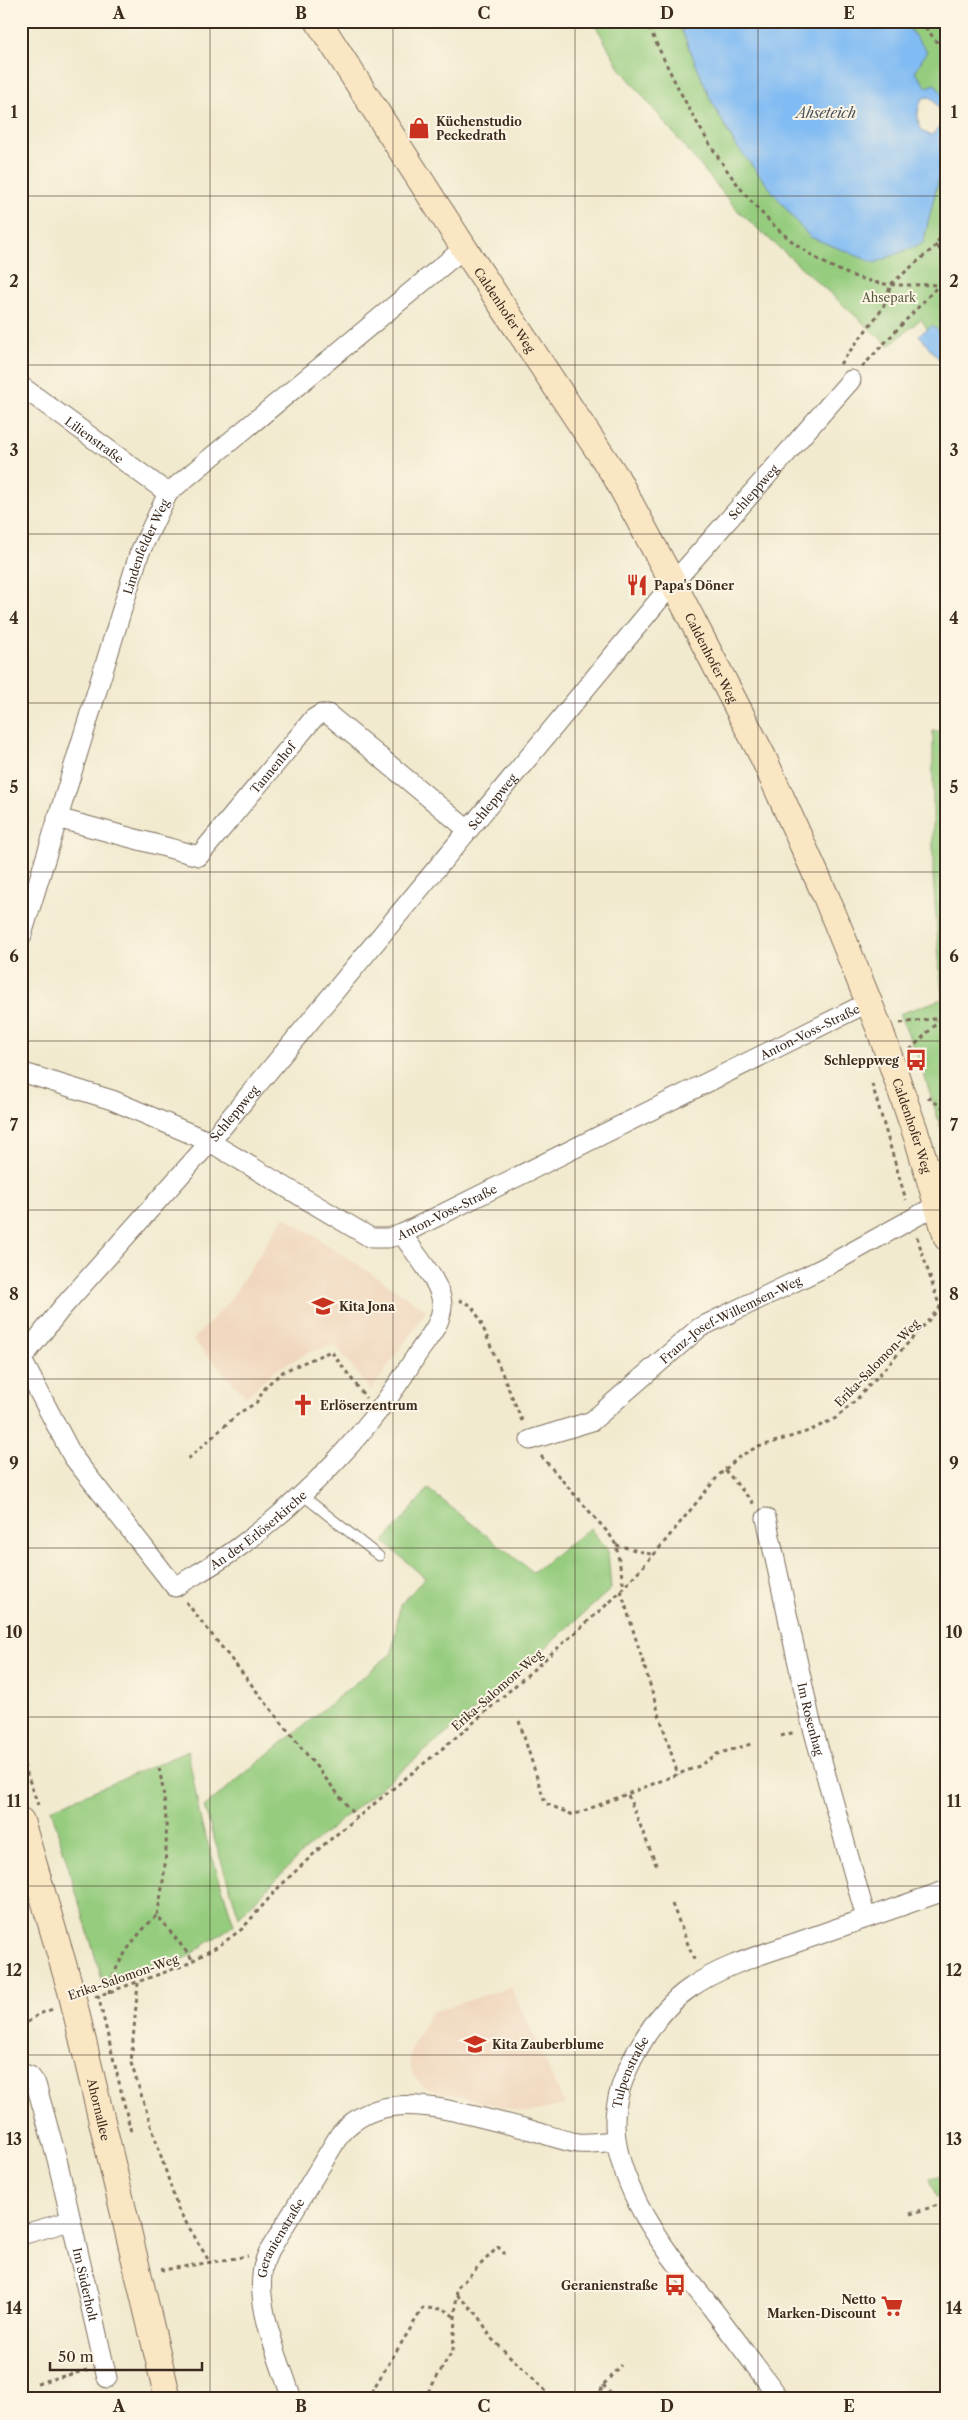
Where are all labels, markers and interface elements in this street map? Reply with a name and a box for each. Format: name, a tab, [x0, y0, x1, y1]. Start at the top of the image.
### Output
text: A	[112, 3, 126, 23]
text: B	[295, 3, 307, 23]
text: C	[478, 3, 490, 23]
text: D	[660, 3, 674, 23]
text: E	[843, 3, 855, 23]
text: 1	[10, 102, 18, 122]
text: 1	[950, 102, 958, 122]
water label: Ahseteich	[794, 104, 856, 122]
place label: Küchenstudio Peckedrath	[436, 114, 522, 143]
shop icon: Küchenstudio Peckedrath	[406, 115, 432, 141]
street label: Caldenhofer Weg	[471, 264, 539, 356]
text: 2	[9, 271, 19, 291]
text: 2	[949, 271, 959, 291]
park label: Ahsepark	[861, 290, 917, 305]
street label: Lilienstraße	[62, 413, 127, 466]
text: 3	[9, 440, 19, 460]
text: 3	[949, 440, 959, 460]
street label: Schleppweg	[725, 460, 782, 522]
street label: Lindenfelder Weg	[120, 496, 172, 596]
restaurant icon: Papa's Döner	[624, 572, 650, 598]
place label: Papa's Döner	[654, 578, 734, 593]
text: 4	[9, 608, 19, 628]
text: 4	[949, 608, 959, 628]
street label: Caldenhofer Weg	[682, 610, 741, 706]
street label: Tannenhof	[247, 737, 299, 796]
street label: Schleppweg	[465, 770, 520, 833]
text: 5	[10, 777, 19, 797]
text: 5	[950, 777, 959, 797]
text: 6	[9, 946, 19, 966]
text: 6	[949, 946, 959, 966]
street label: Anton-Voss-Straße	[756, 1000, 862, 1063]
bus stop icon: Schleppweg	[903, 1047, 929, 1073]
place label: Schleppweg	[824, 1053, 900, 1068]
street label: Caldenhofer Weg	[890, 1076, 935, 1176]
street label: Schleppweg	[206, 1082, 262, 1144]
text: 7	[10, 1115, 19, 1135]
text: 7	[950, 1115, 959, 1135]
street label: Anton-Voss-Straße	[395, 1181, 499, 1243]
street label: Franz-Josef-Willemsen-Weg	[657, 1272, 804, 1366]
text: 8	[9, 1284, 19, 1304]
text: 8	[949, 1284, 959, 1304]
school or university icon: Kita Jona	[310, 1293, 336, 1319]
place label: Kita Jona	[339, 1299, 396, 1314]
street label: Erika-Salomon-Weg	[831, 1316, 923, 1410]
church icon: Erlöserzentrum	[290, 1392, 316, 1418]
place label: Erlöserzentrum	[320, 1398, 418, 1413]
text: 9	[9, 1453, 19, 1473]
text: 9	[949, 1453, 959, 1473]
street label: An der Erlöserkirche	[206, 1487, 310, 1573]
text: 10	[5, 1622, 23, 1642]
text: 10	[945, 1622, 963, 1642]
street label: Erika-Salomon-Weg	[448, 1646, 546, 1734]
street label: Im Rosenhag	[795, 1681, 828, 1758]
text: 11	[7, 1791, 22, 1811]
text: 11	[947, 1791, 962, 1811]
street label: Erika-Salomon-Weg	[66, 1951, 181, 2003]
text: 12	[6, 1960, 22, 1980]
text: 12	[946, 1960, 962, 1980]
school or university icon: Kita Zauberblume	[462, 2031, 488, 2057]
street label: Tulpenstraße	[609, 2033, 652, 2109]
place label: Kita Zauberblume	[492, 2037, 604, 2052]
street label: Ahornallee	[84, 2076, 114, 2142]
text: 13	[6, 2129, 22, 2149]
text: 13	[946, 2129, 962, 2149]
street label: Geranienstraße	[254, 2195, 307, 2279]
street label: Im Süderholt	[70, 2246, 101, 2323]
bus stop icon: Geranienstraße	[662, 2272, 688, 2298]
place label: Geranienstraße	[561, 2278, 658, 2293]
place label: Netto Marken-Discount	[767, 2292, 876, 2321]
supermarket icon: Netto Marken-Discount	[879, 2293, 905, 2319]
text: 14	[6, 2298, 22, 2318]
text: 14	[946, 2298, 962, 2318]
scale bar	[50, 2340, 202, 2372]
text: 50 m	[58, 2347, 94, 2366]
text: A	[112, 2396, 126, 2416]
text: B	[295, 2396, 307, 2416]
text: C	[478, 2396, 490, 2416]
text: D	[660, 2396, 674, 2416]
text: E	[843, 2396, 855, 2416]

